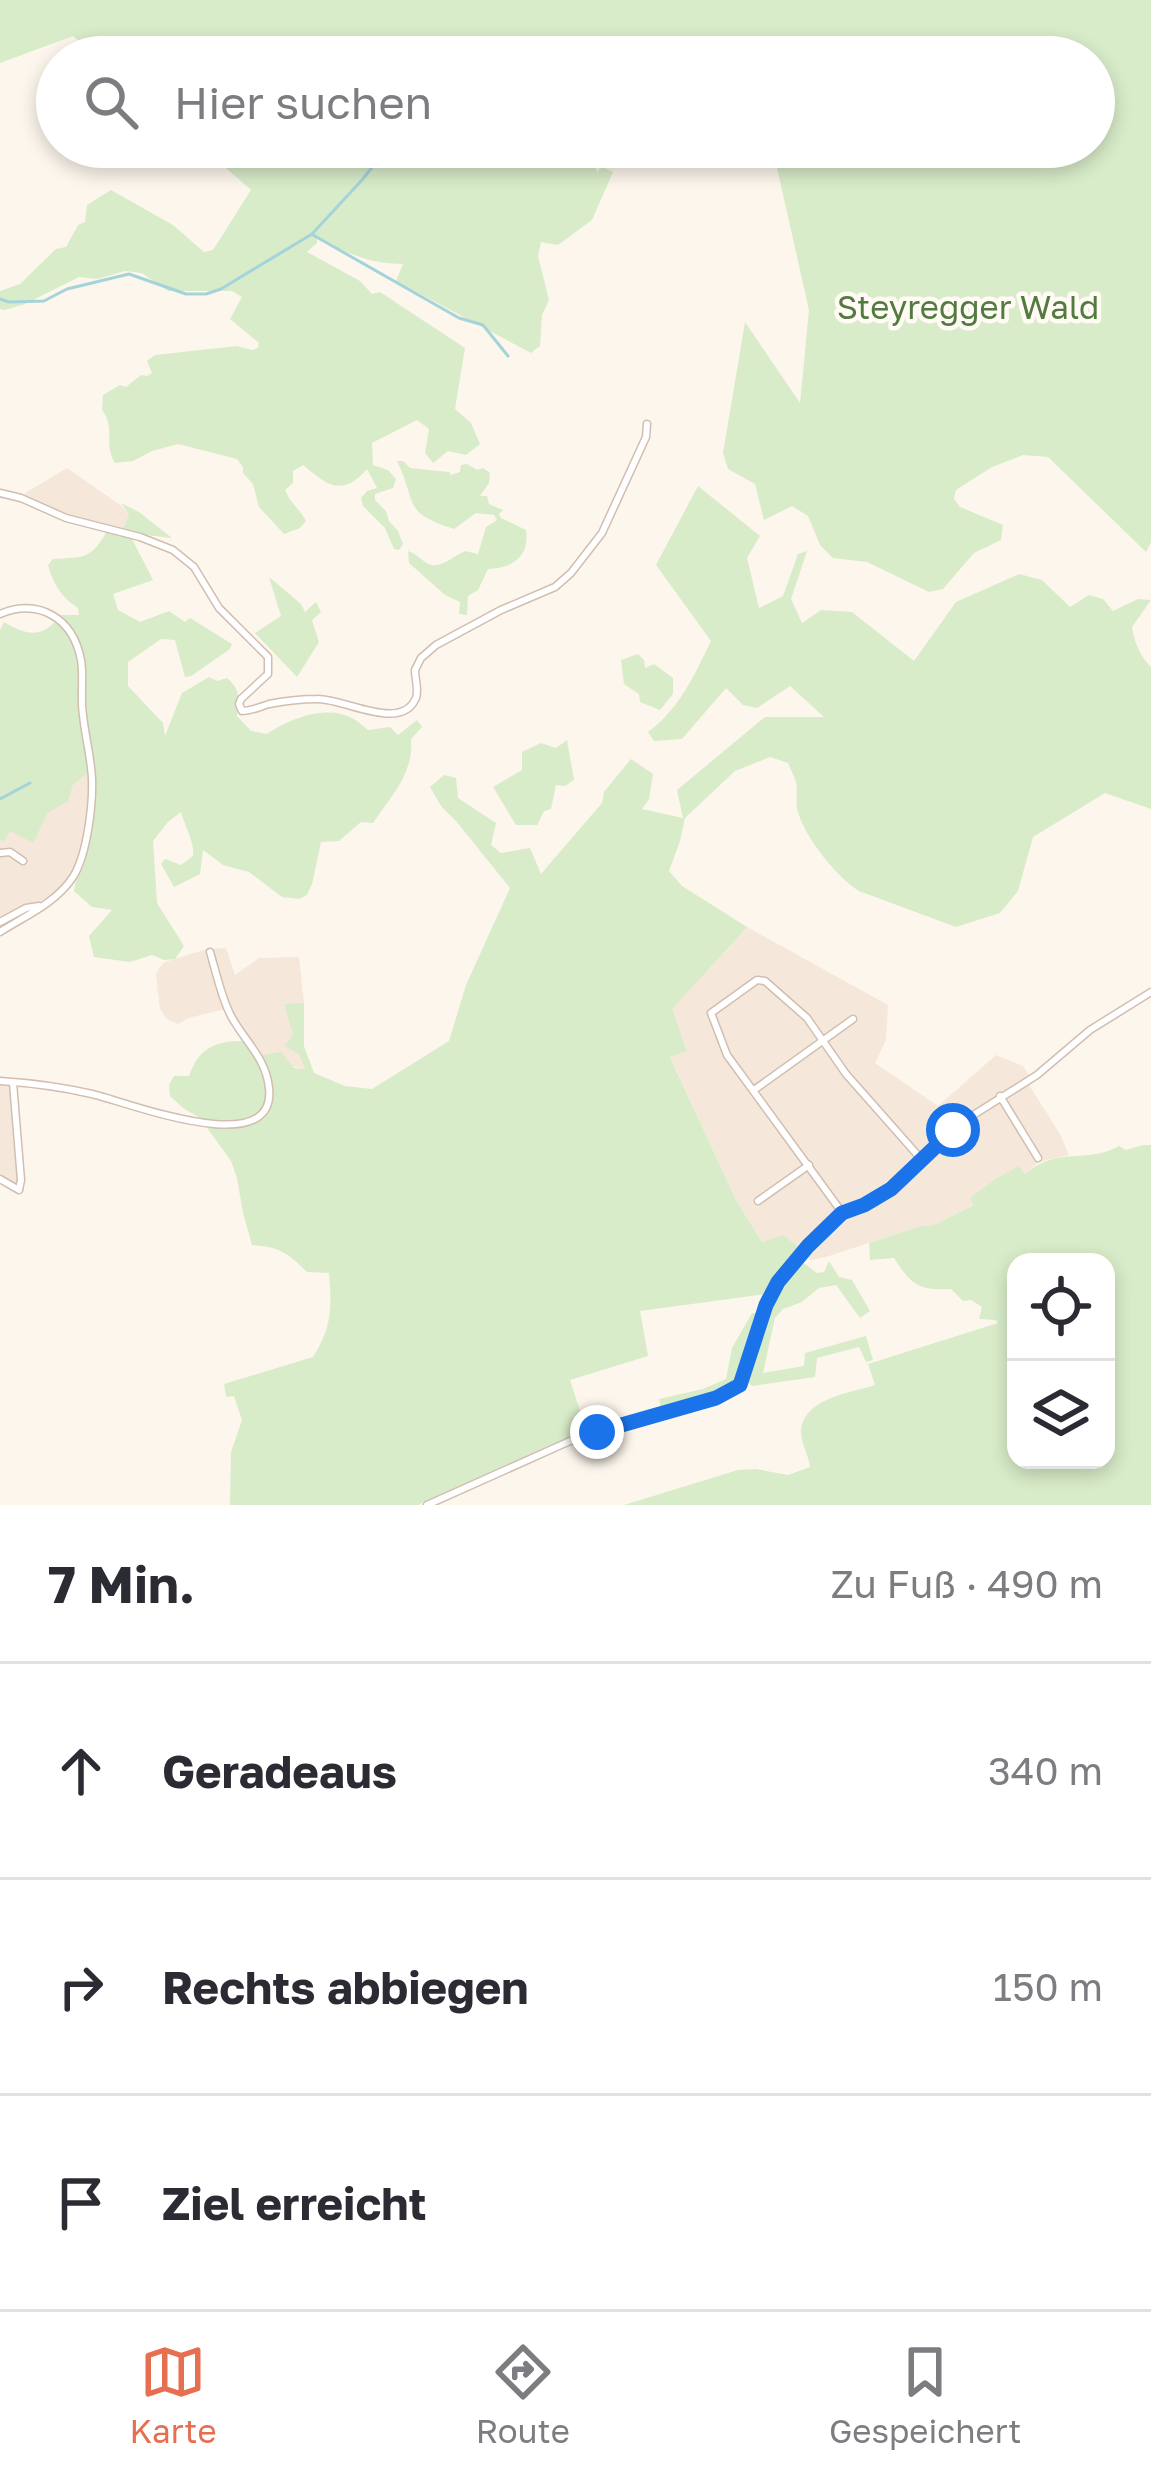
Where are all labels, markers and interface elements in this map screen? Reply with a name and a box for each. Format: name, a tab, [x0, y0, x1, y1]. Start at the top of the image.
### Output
search box	[36, 36, 1115, 168]
icon: search	[78, 69, 144, 135]
text: Hier suchen	[174, 75, 432, 129]
park label: Steyregger Wald	[837, 287, 1099, 326]
route start	[926, 1103, 980, 1157]
map controls	[1007, 1253, 1115, 1469]
button: locate	[1007, 1253, 1115, 1361]
button: layers	[1007, 1361, 1115, 1469]
route end	[570, 1405, 624, 1459]
text: 7 Min.	[48, 1553, 195, 1614]
text: Zu Fuß · 490 m	[831, 1560, 1103, 1607]
icon: ahead	[48, 1738, 114, 1804]
text: Geradeaus	[162, 1744, 397, 1798]
text: 340 m	[988, 1747, 1103, 1794]
icon: right	[48, 1954, 114, 2020]
text: Rechts abbiegen	[162, 1960, 528, 2014]
text: 150 m	[993, 1963, 1103, 2010]
icon: arrive	[48, 2170, 114, 2236]
text: Ziel erreicht	[162, 2176, 427, 2230]
tab: Karte	[130, 2339, 217, 2450]
tab: Route	[476, 2339, 570, 2450]
tab: Gespeichert	[829, 2339, 1021, 2450]

